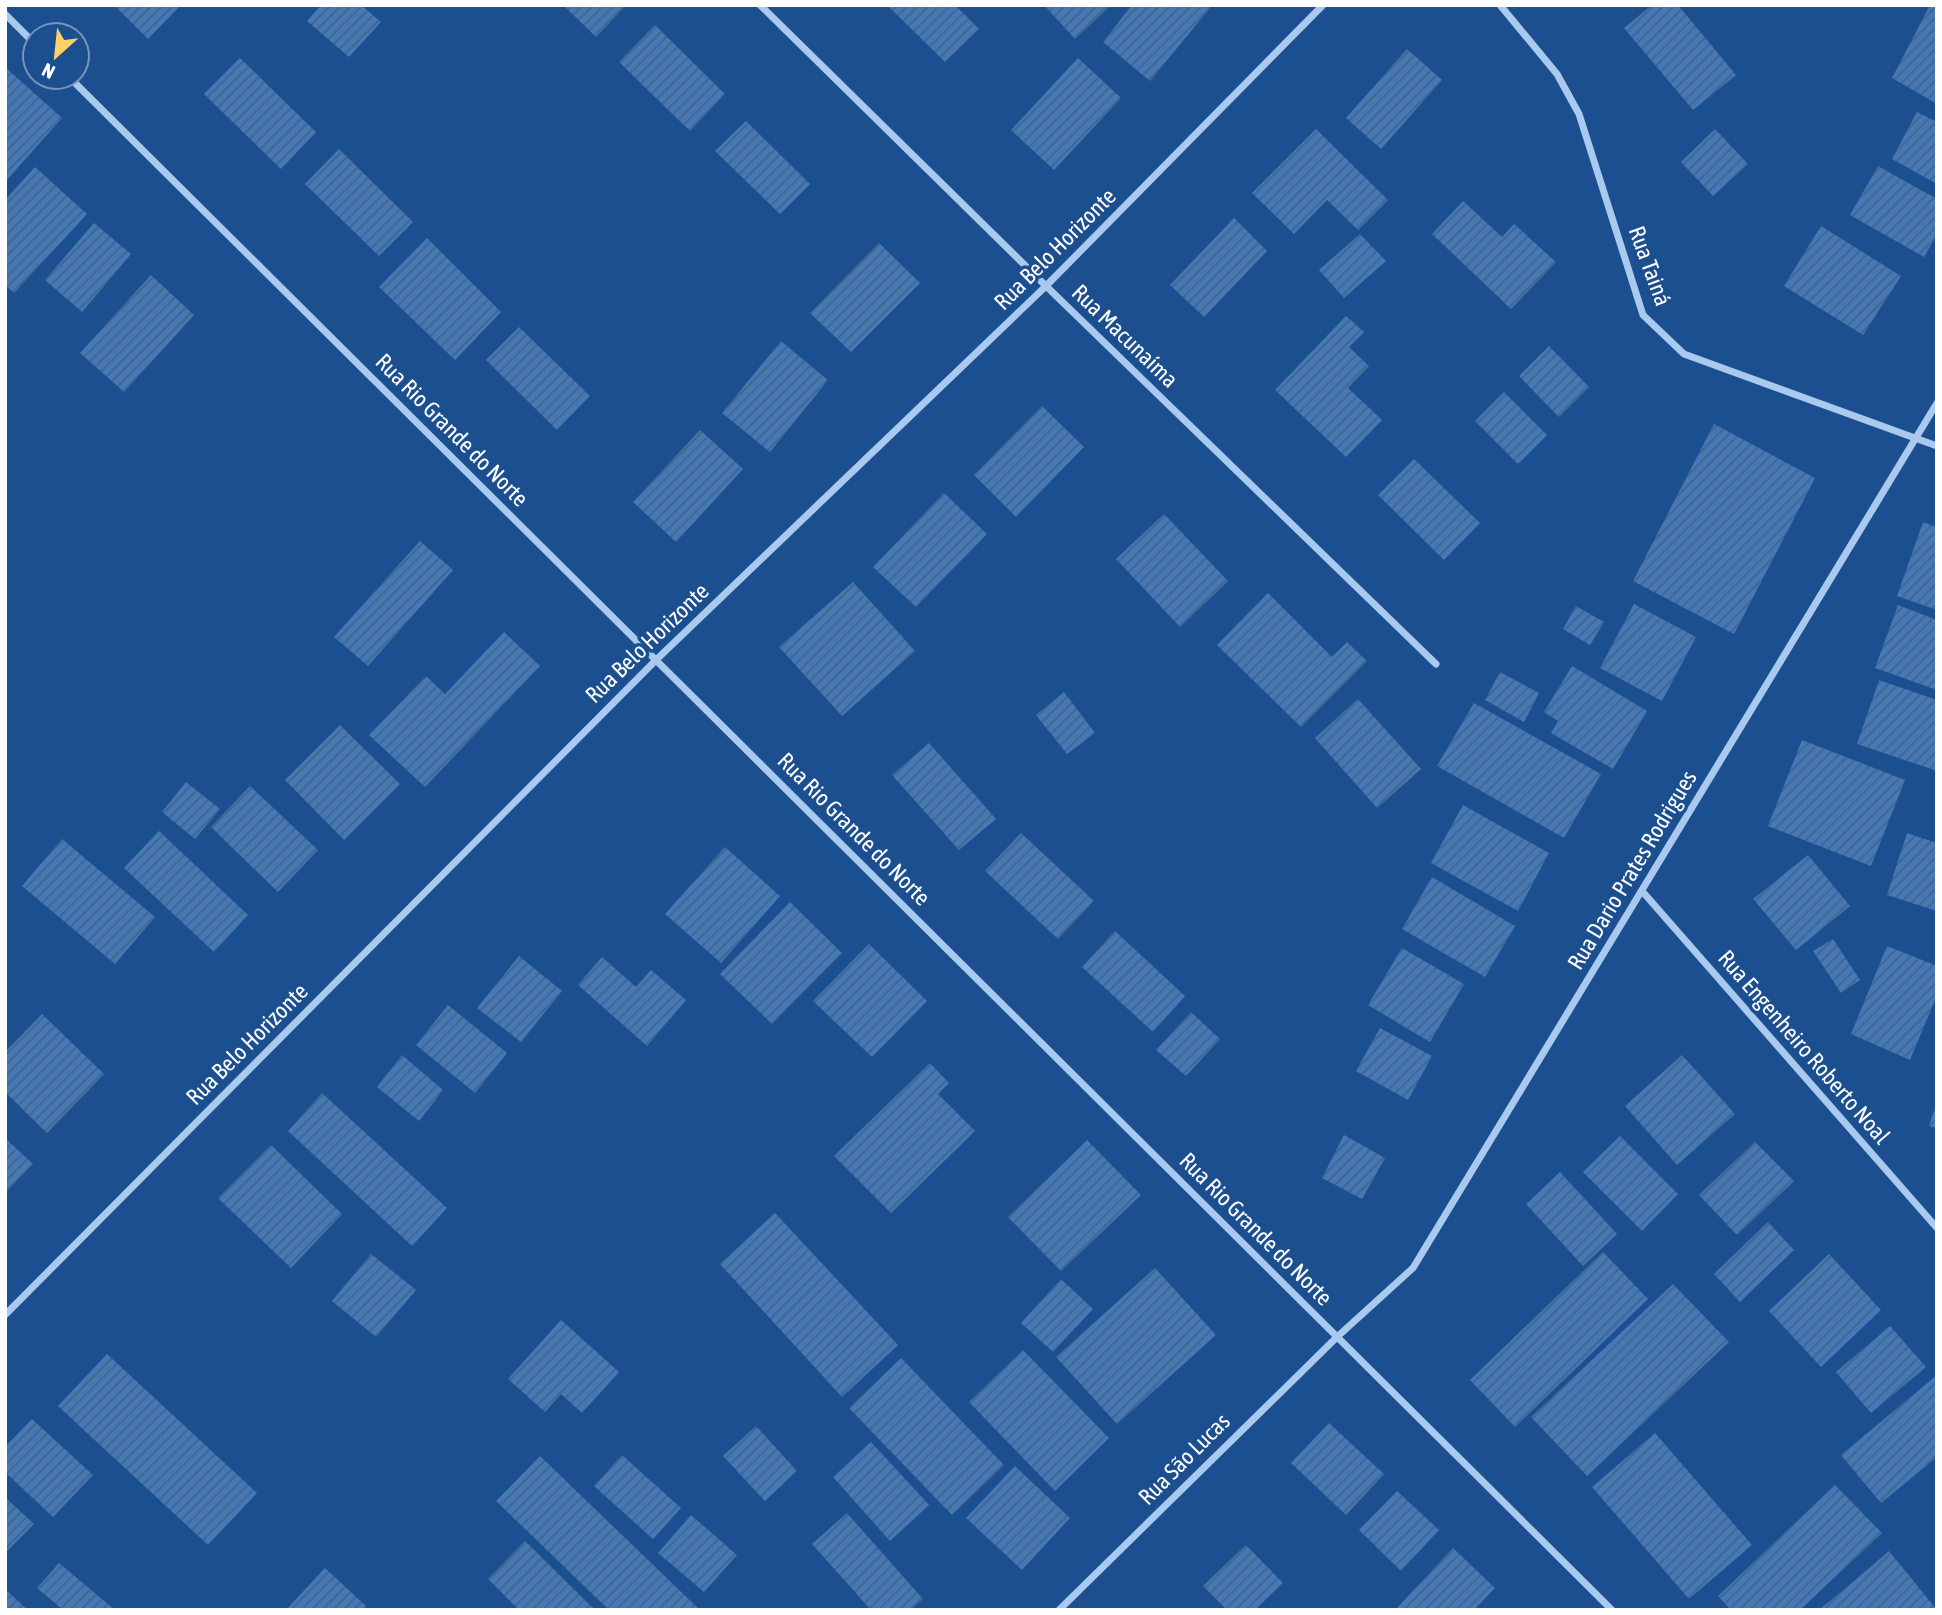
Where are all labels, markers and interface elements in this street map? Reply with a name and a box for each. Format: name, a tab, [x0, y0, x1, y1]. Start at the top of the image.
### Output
north arrow	[21, 21, 91, 91]
text: N	[38, 59, 58, 83]
street label: Rua Belo Horizonte	[989, 183, 1121, 315]
street label: Rua Tainá	[1624, 223, 1676, 309]
street label: Rua Macunaíma	[1067, 279, 1183, 393]
street label: Rua Rio Grande do Norte	[370, 348, 534, 512]
street label: Rua Belo Horizonte	[580, 578, 714, 708]
street label: Rua Rio Grande do Norte	[772, 747, 936, 911]
street label: Rua Dario Prates Rodrigues	[1562, 766, 1702, 974]
street label: Rua Engenheiro Roberto Noal	[1713, 945, 1895, 1149]
street label: Rua Belo Horizonte	[181, 978, 313, 1110]
street label: Rua Rio Grande do Norte	[1174, 1147, 1338, 1311]
street label: Rua São Lucas	[1133, 1408, 1235, 1510]

